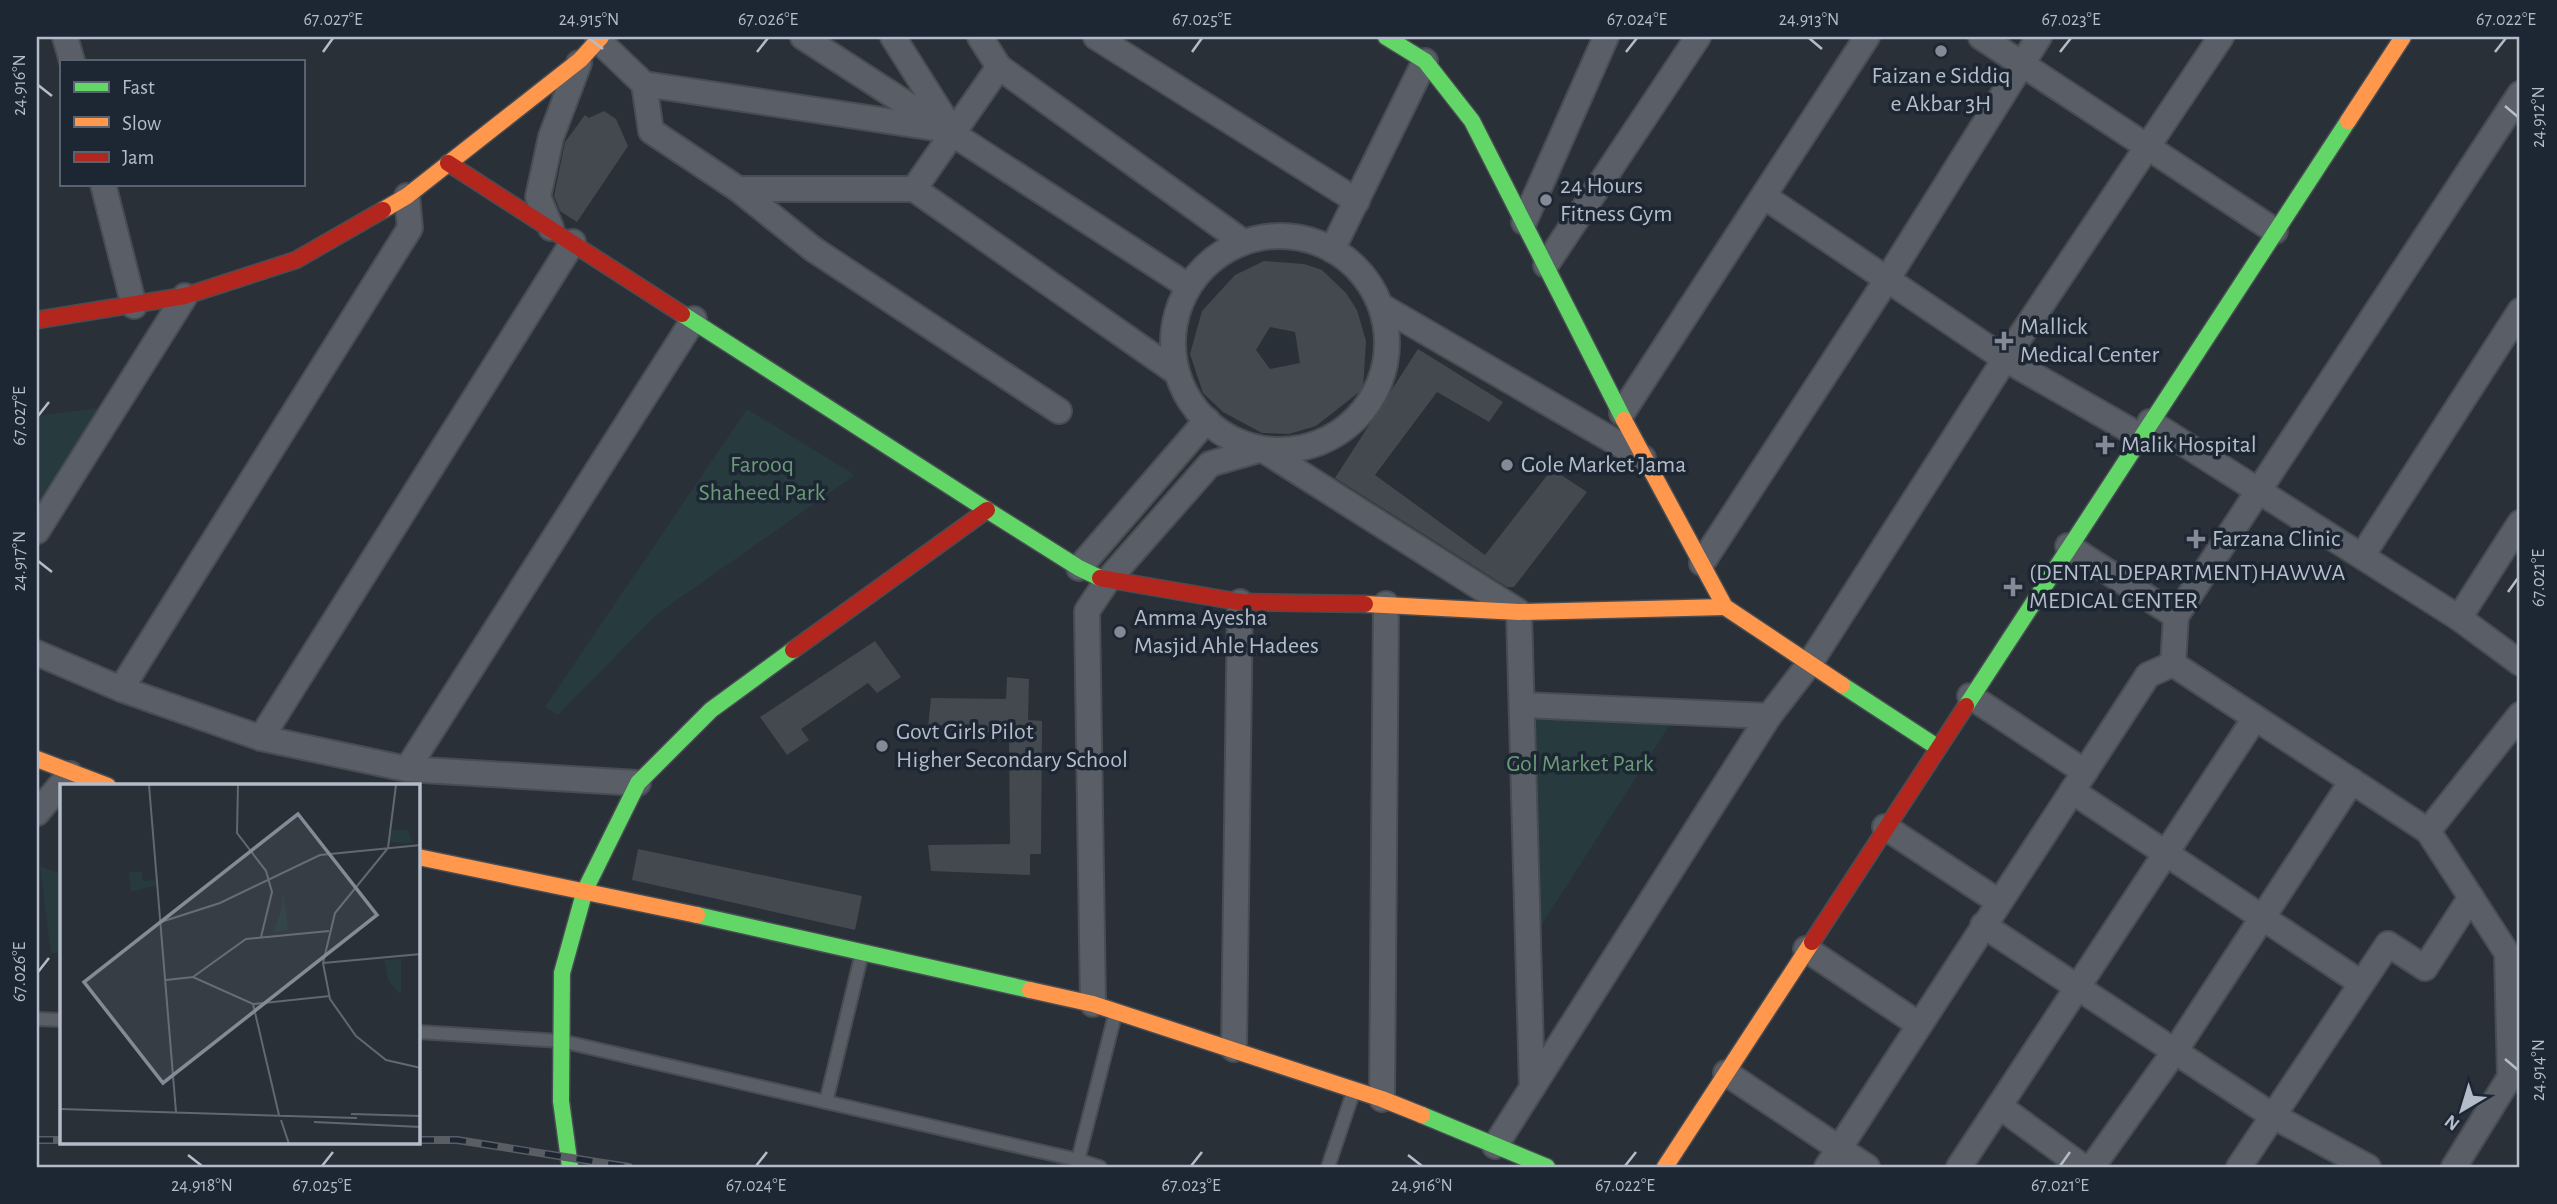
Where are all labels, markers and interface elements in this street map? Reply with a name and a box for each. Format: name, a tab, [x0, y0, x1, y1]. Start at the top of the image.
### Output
text: 67.027°E	[303, 11, 363, 29]
text: 24.915°N	[559, 11, 619, 29]
text: 67.026°E	[738, 11, 798, 29]
text: 67.025°E	[1172, 11, 1232, 29]
text: 67.024°E	[1607, 11, 1668, 29]
text: 24.913°N	[1779, 11, 1839, 29]
text: 67.023°E	[2041, 11, 2101, 29]
text: 67.022°E	[2476, 11, 2536, 29]
marker: Faizan e Siddiq e Akbar 3H	[1933, 43, 1949, 59]
text: 24.916°N	[11, 54, 29, 116]
legend	[60, 60, 304, 186]
place label: Faizan e Siddiq e Akbar 3H	[1872, 64, 2010, 116]
text: Fast	[122, 77, 155, 98]
text: 24.912°N	[2530, 86, 2548, 148]
text: Slow	[122, 113, 161, 134]
text: Jam	[122, 147, 154, 168]
place label: 24 Hours Fitness Gym	[1560, 174, 1672, 226]
marker: 24 Hours Fitness Gym	[1538, 192, 1554, 208]
place label: Mallick Medical Center	[2020, 315, 2160, 367]
marker: Mallick Medical Center	[1994, 331, 2014, 351]
text: 67.027°E	[11, 386, 29, 446]
place label: Malik Hospital	[2121, 433, 2257, 457]
marker: Malik Hospital	[2095, 435, 2115, 455]
park label: Farooq Shaheed Park	[698, 453, 826, 505]
place label: Gole Market Jama	[1521, 453, 1686, 477]
marker: Gole Market Jama	[1499, 457, 1515, 473]
place label: Farzana Clinic	[2212, 527, 2340, 551]
marker: Farzana Clinic	[2186, 529, 2206, 549]
text: 24.917°N	[11, 531, 29, 591]
text: 67.021°E	[2530, 549, 2548, 607]
place label: (DENTAL DEPARTMENT)HAWWA MEDICAL CENTER	[2029, 561, 2345, 613]
marker: (DENTAL DEPARTMENT)HAWWA MEDICAL CENTER	[2003, 577, 2023, 597]
place label: Amma Ayesha Masjid Ahle Hadees	[1134, 606, 1319, 658]
marker: Amma Ayesha Masjid Ahle Hadees	[1112, 624, 1128, 640]
place label: Govt Girls Pilot Higher Secondary School	[896, 720, 1128, 772]
marker: Govt Girls Pilot Higher Secondary School	[874, 738, 890, 754]
park label: Gol Market Park	[1506, 752, 1654, 776]
inset map	[60, 784, 420, 1144]
text: 67.026°E	[11, 942, 29, 1002]
text: 24.914°N	[2530, 1039, 2548, 1101]
north arrow	[2428, 1074, 2498, 1144]
text: N	[2441, 1111, 2464, 1134]
text: 24.918°N	[171, 1177, 233, 1195]
text: 67.025°E	[292, 1177, 352, 1195]
text: 67.024°E	[726, 1177, 787, 1195]
text: 67.023°E	[1161, 1177, 1221, 1195]
text: 24.916°N	[1391, 1177, 1453, 1195]
text: 67.022°E	[1595, 1177, 1655, 1195]
text: 67.021°E	[2031, 1177, 2089, 1195]

